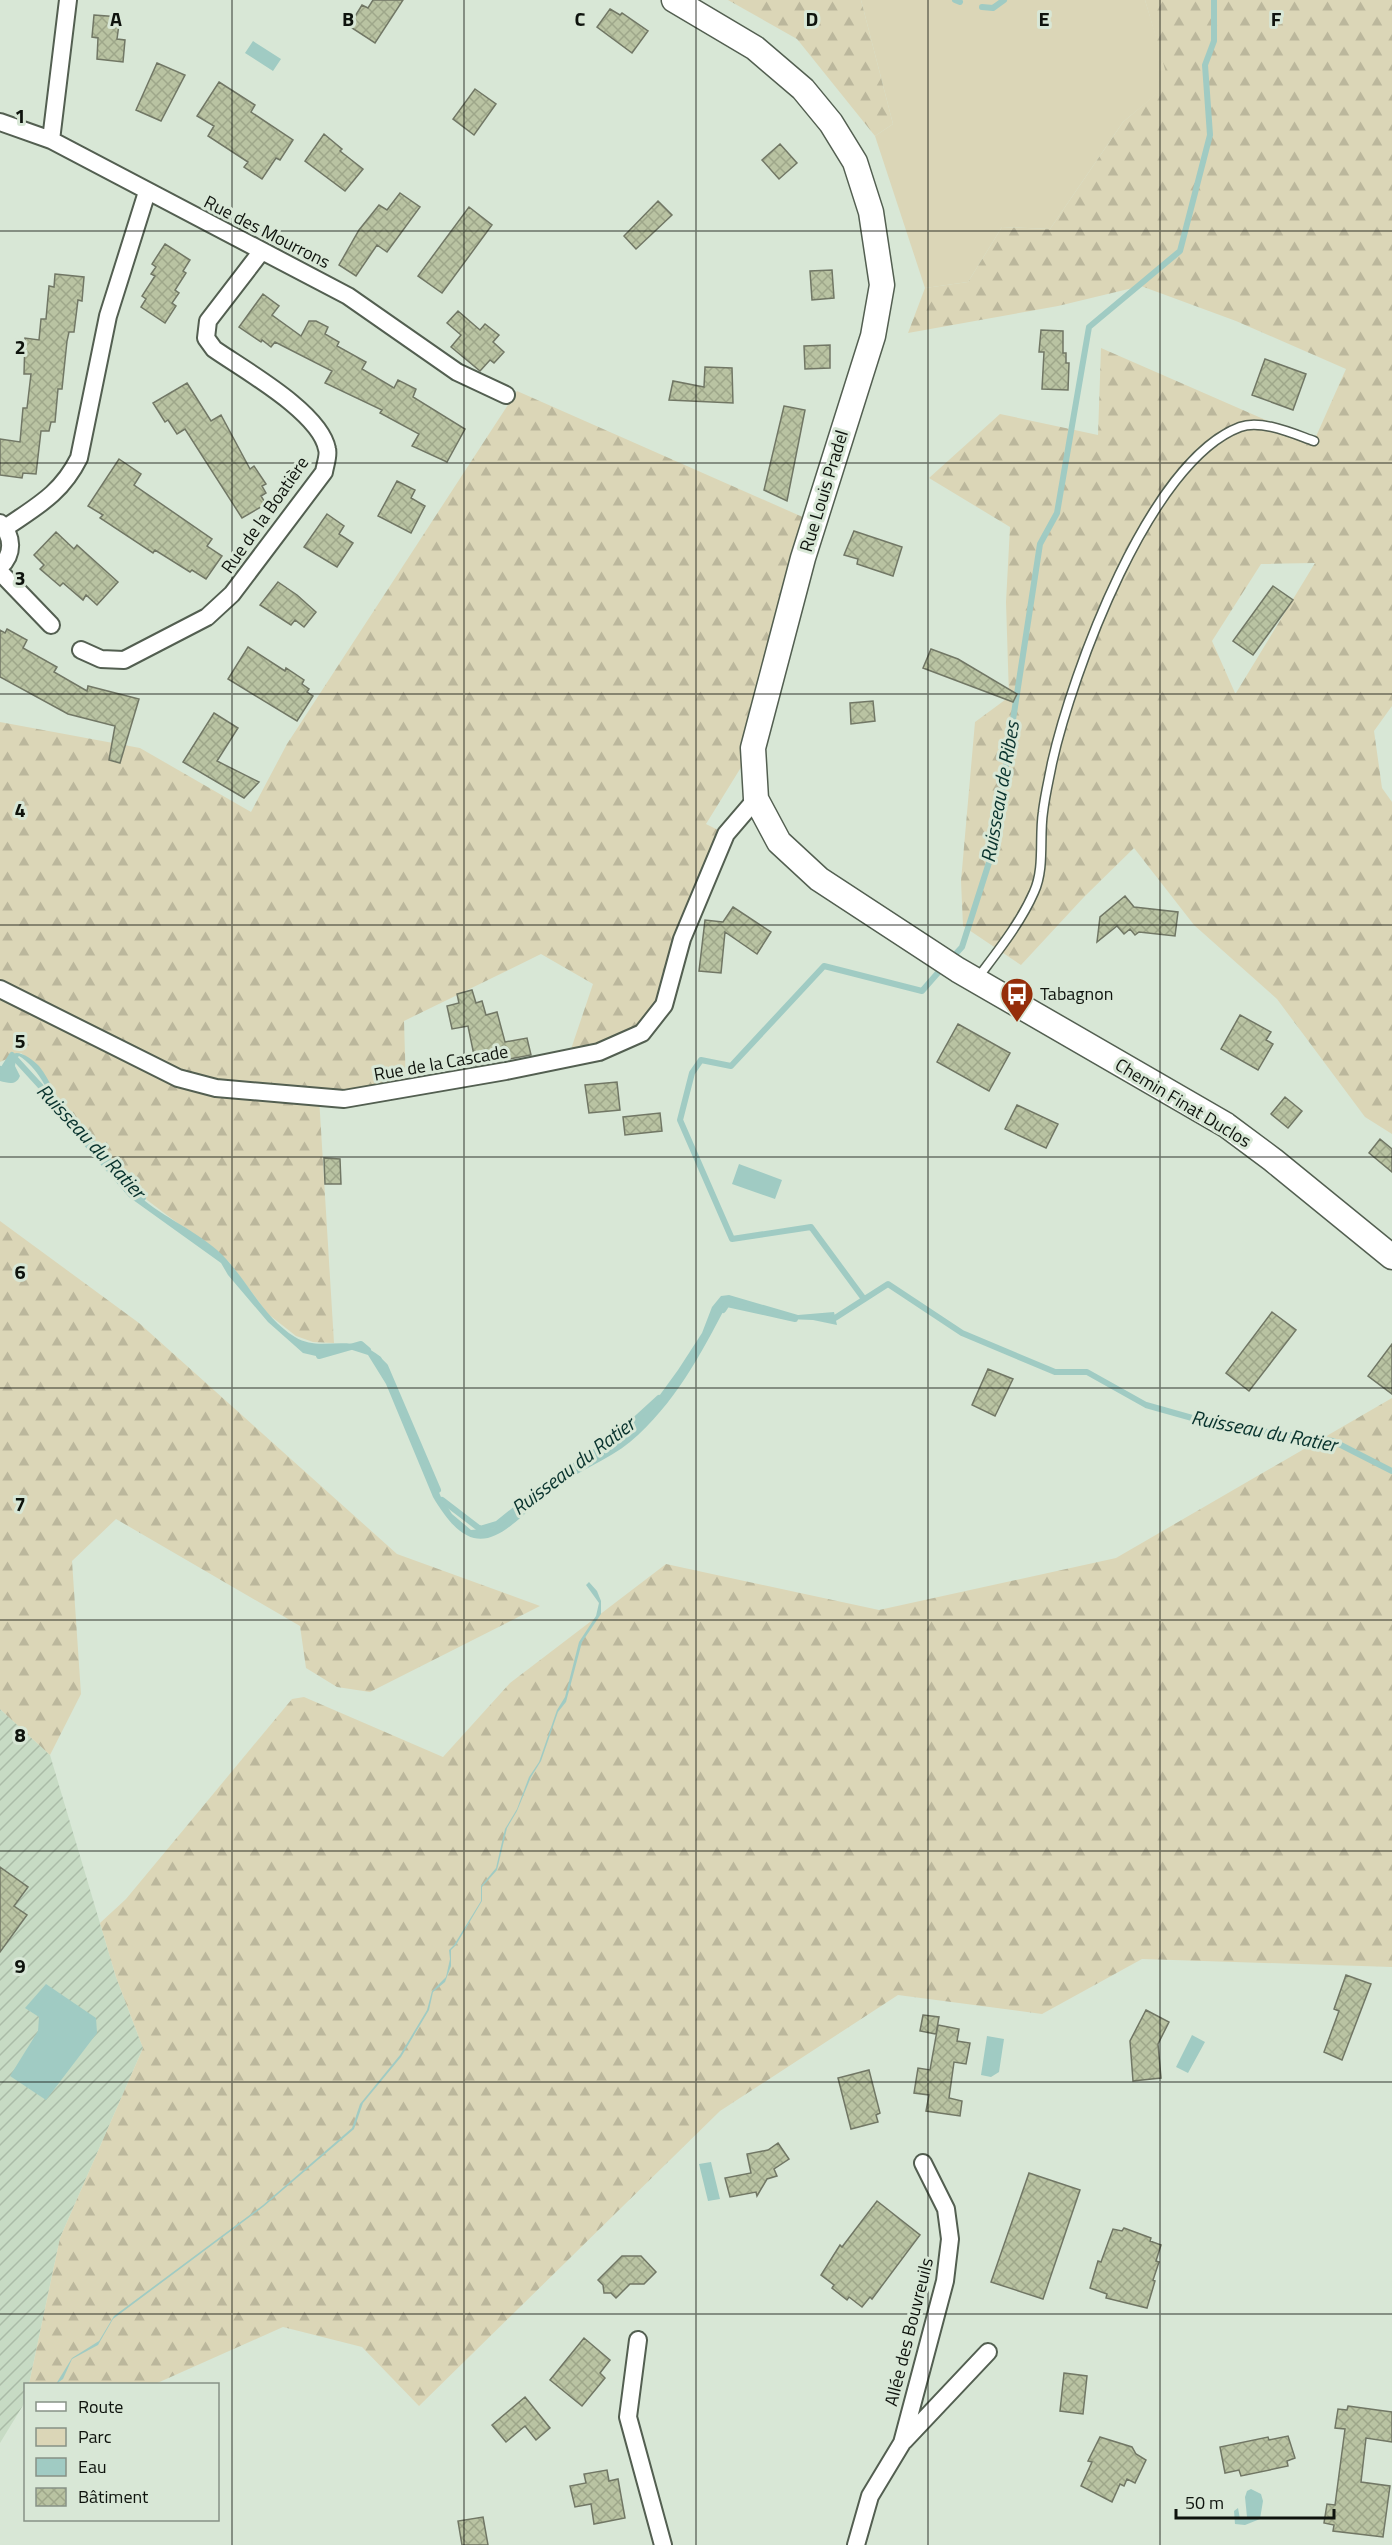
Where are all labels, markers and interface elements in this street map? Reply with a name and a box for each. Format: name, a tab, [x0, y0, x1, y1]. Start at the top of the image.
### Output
text: A	[110, 3, 122, 34]
text: B	[342, 3, 354, 34]
text: C	[575, 3, 586, 34]
text: D	[806, 3, 818, 34]
text: E	[1038, 3, 1050, 34]
text: F	[1271, 3, 1282, 34]
text: 1	[14, 100, 26, 131]
street label: Rue des Mourrons	[199, 188, 335, 275]
text: 2	[14, 331, 26, 362]
street label: Rue Louis Pradel	[792, 427, 855, 555]
street label: Rue de la Boatière	[214, 451, 315, 579]
text: 3	[14, 562, 26, 593]
water label: Ruisseau de Ribes	[972, 717, 1027, 865]
text: 4	[14, 794, 26, 825]
bus stop icon: Tabagnon	[999, 976, 1035, 1023]
place label: Tabagnon	[1040, 980, 1113, 1007]
text: 5	[14, 1025, 26, 1056]
street label: Rue de la Cascade	[372, 1037, 510, 1088]
street label: Chemin Finat Duclos	[1110, 1051, 1256, 1154]
water label: Ruisseau du Ratier	[30, 1076, 155, 1207]
text: 6	[14, 1256, 26, 1287]
water label: Ruisseau du Ratier	[1189, 1401, 1342, 1460]
water label: Ruisseau du Ratier	[504, 1407, 643, 1522]
text: 7	[14, 1488, 26, 1519]
text: 8	[14, 1719, 26, 1750]
text: 9	[14, 1950, 26, 1981]
street label: Allée des Bouvreuils	[877, 2255, 940, 2409]
legend	[24, 2383, 219, 2521]
text: Route	[78, 2393, 123, 2420]
text: Parc	[78, 2423, 112, 2450]
text: Eau	[78, 2453, 107, 2480]
scale bar	[1176, 2482, 1334, 2520]
text: Bâtiment	[78, 2483, 149, 2510]
text: 50 m	[1185, 2489, 1224, 2516]

